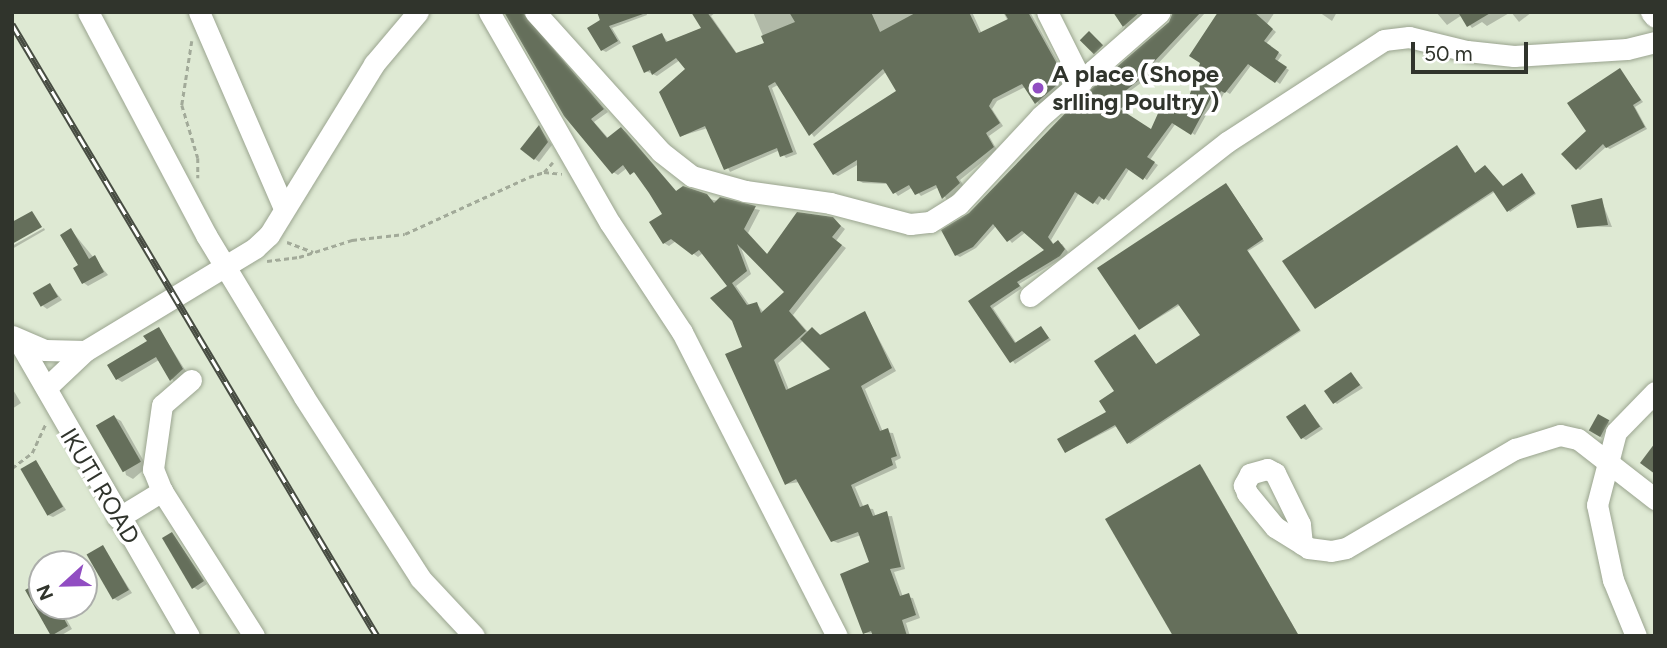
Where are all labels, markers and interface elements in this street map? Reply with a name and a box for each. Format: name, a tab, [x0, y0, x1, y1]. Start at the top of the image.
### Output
scale bar	[1415, 28, 1532, 72]
text: 50 m	[1424, 41, 1473, 66]
place label: A place (Shope srlling Poultry )	[1052, 60, 1219, 116]
marker: A place (Shope srlling Poultry )	[1030, 80, 1046, 96]
street label: IKUTI ROAD	[54, 423, 146, 549]
north arrow	[28, 550, 98, 620]
text: N	[32, 581, 58, 603]

